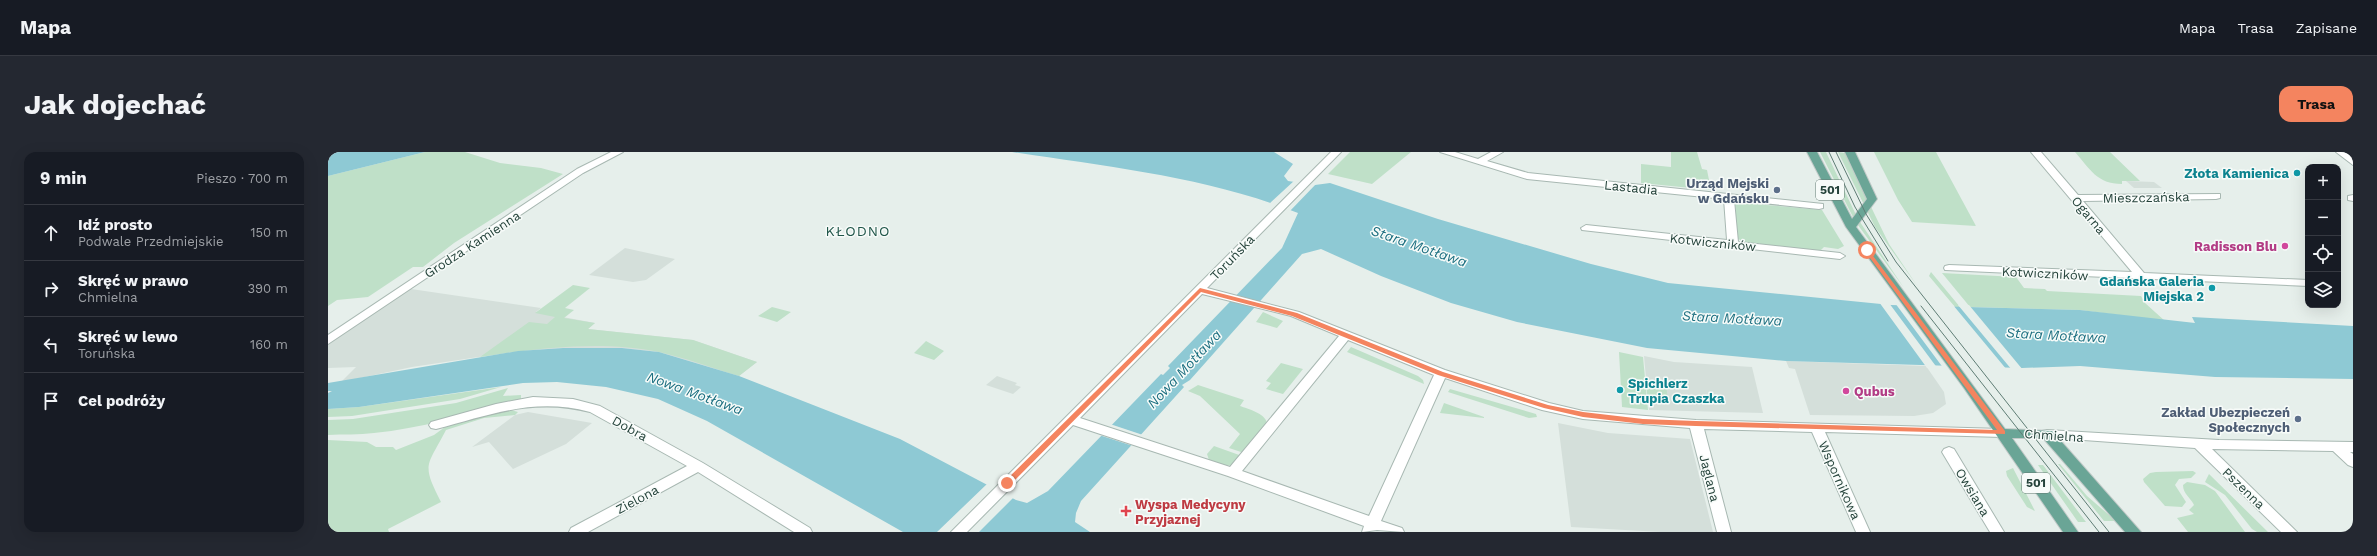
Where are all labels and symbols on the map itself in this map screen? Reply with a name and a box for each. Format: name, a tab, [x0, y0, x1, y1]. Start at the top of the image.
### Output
place label: Złota Kamienica	[2184, 166, 2289, 181]
marker: Złota Kamienica	[2292, 168, 2302, 178]
place label: Urząd Mejski w Gdańsku	[1686, 176, 1769, 206]
street label: Lastadia	[1603, 177, 1659, 198]
road number: 501	[1816, 180, 1844, 200]
marker: Urząd Mejski w Gdańsku	[1772, 185, 1782, 195]
street label: Mieszczańska	[2102, 189, 2190, 206]
street label: Ogarna	[2068, 193, 2109, 238]
street label: Grodza Kamienna	[421, 207, 524, 281]
water label: Stara Motława	[1369, 222, 1469, 270]
district label: KŁODNO	[826, 223, 890, 239]
street label: Toruńska	[1207, 231, 1258, 283]
street label: Kotwiczników	[1669, 231, 1757, 255]
place label: Radisson Blu	[2194, 239, 2277, 254]
route start	[1858, 241, 1876, 259]
marker: Radisson Blu	[2280, 241, 2290, 251]
street label: Kotwiczników	[2001, 264, 2089, 283]
place label: Gdańska Galeria Miejska 2	[2099, 274, 2204, 304]
marker: Gdańska Galeria Miejska 2	[2207, 283, 2217, 293]
water label: Stara Motława	[1681, 307, 1783, 329]
water label: Stara Motława	[2005, 324, 2107, 346]
water label: Nowa Motława	[1144, 326, 1224, 411]
water label: Nowa Motława	[645, 368, 745, 418]
place label: Spichlerz Trupia Czaszka	[1628, 376, 1725, 406]
place label: Qubus	[1854, 384, 1895, 399]
marker: Spichlerz Trupia Czaszka	[1615, 385, 1625, 395]
marker: Qubus	[1841, 386, 1851, 396]
place label: Zakład Ubezpieczeń Społecznych	[2161, 405, 2290, 435]
street label: Dobra	[610, 413, 650, 444]
marker: Zakład Ubezpieczeń Społecznych	[2293, 414, 2303, 424]
street label: Chmielna	[2024, 426, 2085, 445]
street label: Wspornikowa	[1815, 439, 1864, 522]
street label: Jaglana	[1696, 453, 1723, 504]
street label: Pszenna	[2220, 465, 2268, 512]
street label: Owsiana	[1952, 466, 1993, 520]
road number: 501	[2022, 473, 2050, 493]
route end	[998, 474, 1016, 492]
street label: Zielona	[613, 482, 662, 517]
place label: Wyspa Medycyny Przyjaznej	[1135, 497, 1246, 527]
marker: Wyspa Medycyny Przyjaznej	[1120, 505, 1132, 517]

